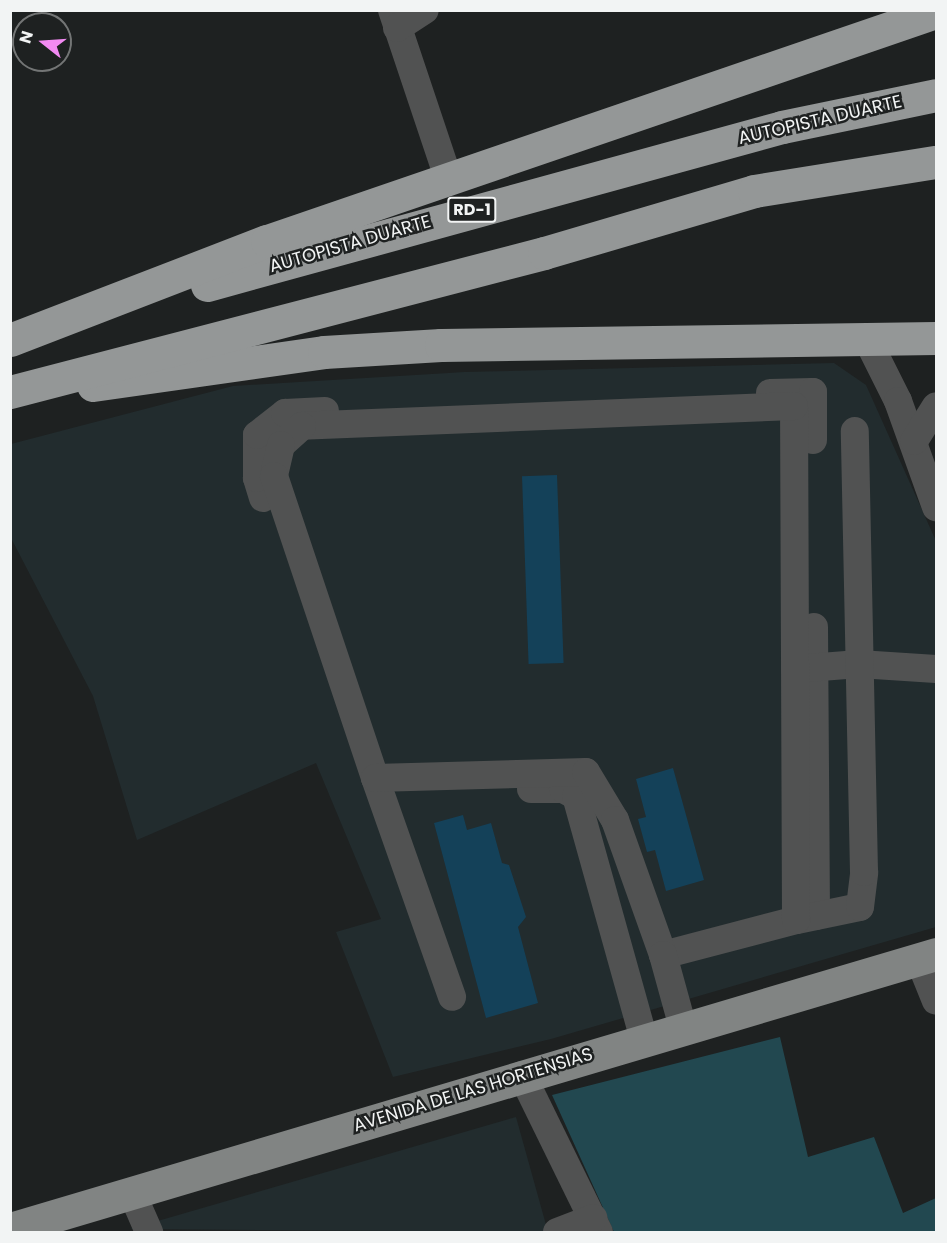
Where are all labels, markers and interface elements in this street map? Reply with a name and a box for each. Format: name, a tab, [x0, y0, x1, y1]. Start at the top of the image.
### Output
north arrow	[12, 12, 72, 72]
text: N	[13, 28, 39, 46]
street label: AUTOPISTA DUARTE	[736, 91, 904, 149]
road number: RD-1	[446, 197, 498, 223]
street label: AUTOPISTA DUARTE	[267, 211, 433, 277]
street label: AVENIDA DE LAS HORTENSIAS	[351, 1043, 595, 1137]

